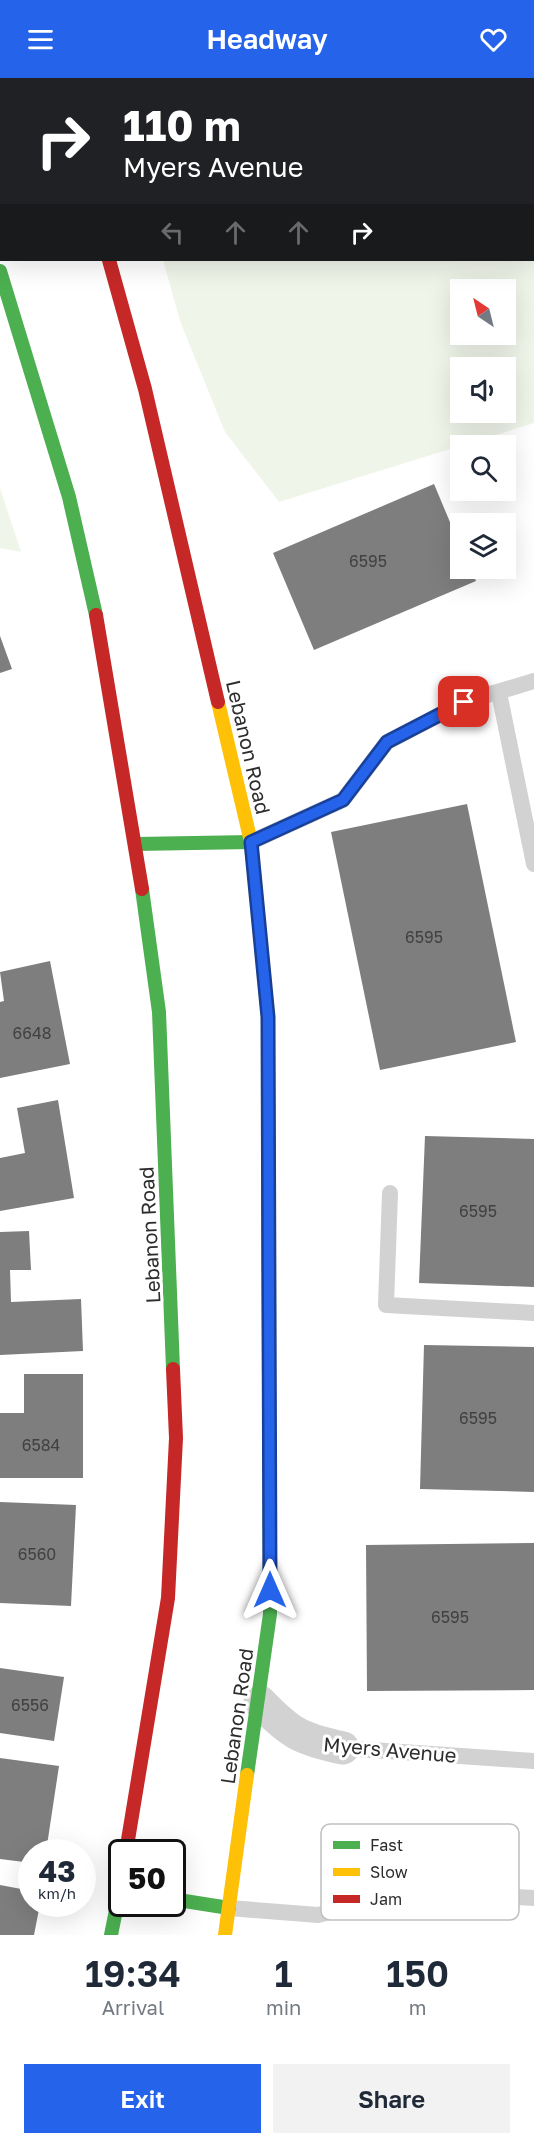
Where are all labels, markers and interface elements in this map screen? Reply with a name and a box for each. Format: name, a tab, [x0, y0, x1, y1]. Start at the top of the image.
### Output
icon: menu	[24, 23, 57, 56]
text: Headway	[206, 23, 328, 55]
icon: heart	[477, 23, 510, 56]
text: 110 m	[123, 100, 241, 150]
icon: right	[24, 102, 102, 180]
text: Myers Avenue	[123, 151, 303, 183]
icon: left	[156, 216, 189, 249]
icon: ahead	[219, 216, 252, 249]
icon: ahead	[282, 216, 315, 249]
icon: right	[345, 216, 378, 249]
north arrow	[450, 279, 516, 345]
map controls	[450, 279, 516, 579]
button: sound	[450, 357, 516, 423]
button: search	[450, 435, 516, 501]
button: layers	[450, 513, 516, 579]
house number: 6595	[349, 551, 387, 571]
pin	[438, 676, 489, 727]
street label: Lebanon Road	[222, 678, 276, 816]
icon: arrive	[447, 685, 480, 718]
house number: 6595	[405, 927, 443, 947]
house number: 6648	[13, 1023, 51, 1043]
street label: Lebanon Road	[133, 1166, 165, 1304]
house number: 6595	[459, 1201, 497, 1221]
house number: 6595	[459, 1408, 497, 1428]
house number: 6584	[22, 1435, 60, 1455]
house number: 6560	[18, 1544, 56, 1564]
position arrow	[238, 1558, 302, 1622]
house number: 6595	[431, 1607, 469, 1627]
street label: Lebanon Road	[215, 1646, 257, 1786]
house number: 6556	[11, 1695, 49, 1715]
street label: Myers Avenue	[322, 1731, 458, 1767]
legend	[321, 1824, 519, 1920]
text: Fast	[370, 1835, 403, 1855]
speed limit sign: 50	[108, 1839, 186, 1917]
text: 43	[38, 1853, 76, 1889]
text: Slow	[370, 1862, 408, 1882]
text: km/h	[38, 1884, 76, 1902]
text: Jam	[370, 1889, 402, 1909]
text: 19:34	[85, 1952, 181, 1995]
text: 1	[275, 1952, 293, 1995]
text: 150	[386, 1952, 449, 1995]
text: Arrival	[102, 1995, 164, 2019]
text: min	[266, 1995, 301, 2019]
text: m	[409, 1995, 427, 2019]
button: Exit	[24, 2064, 261, 2133]
button: Share	[273, 2064, 510, 2133]

